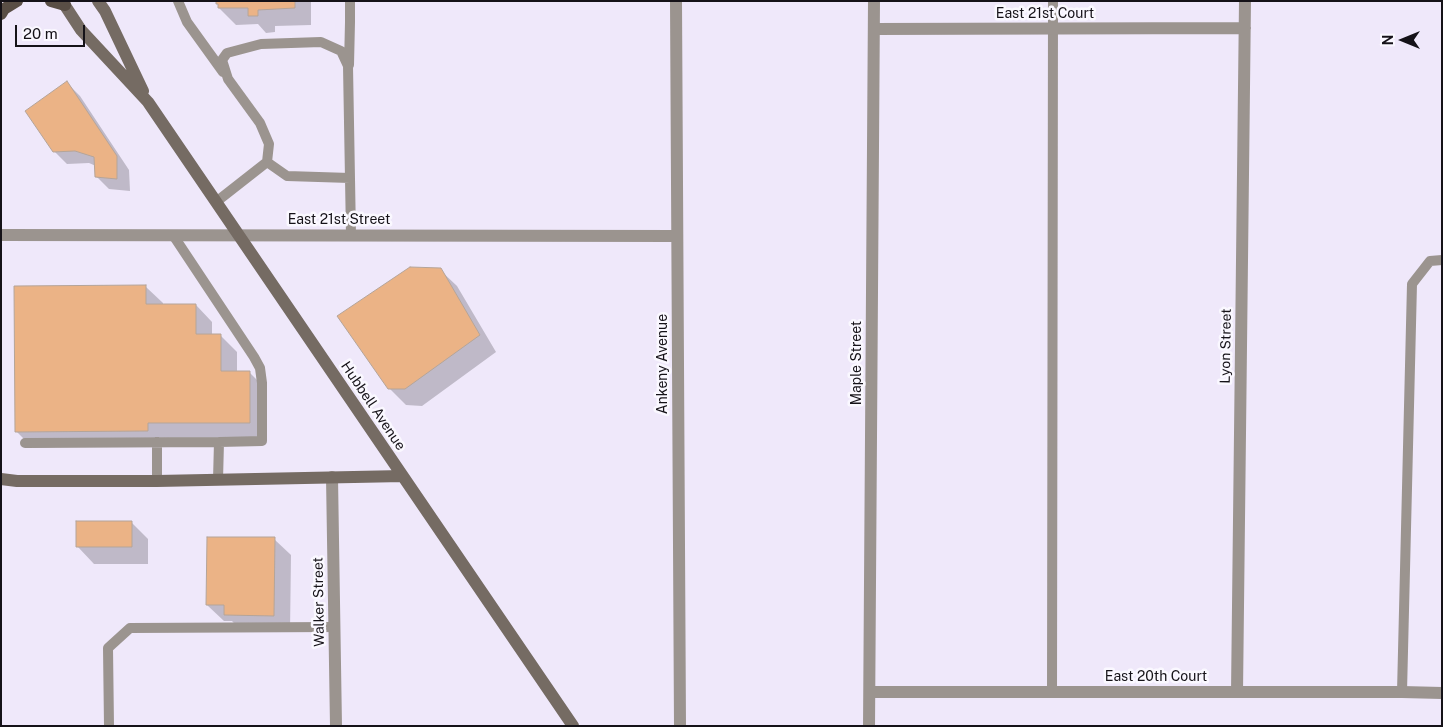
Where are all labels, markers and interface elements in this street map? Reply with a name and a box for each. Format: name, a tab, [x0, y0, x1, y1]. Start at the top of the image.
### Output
street label: East 21st Court	[996, 6, 1094, 22]
scale bar	[18, 15, 88, 47]
north arrow	[1378, 15, 1428, 65]
text: 20 m	[23, 25, 58, 42]
text: N	[1380, 35, 1396, 45]
street label: East 21st Street	[288, 212, 390, 228]
street label: Lyon Street	[1217, 308, 1235, 384]
street label: Ankeny Avenue	[655, 314, 671, 414]
street label: Maple Street	[849, 321, 865, 405]
street label: Hubbell Avenue	[337, 358, 409, 454]
street label: Walker Street	[310, 557, 328, 647]
street label: East 20th Court	[1105, 669, 1207, 685]

